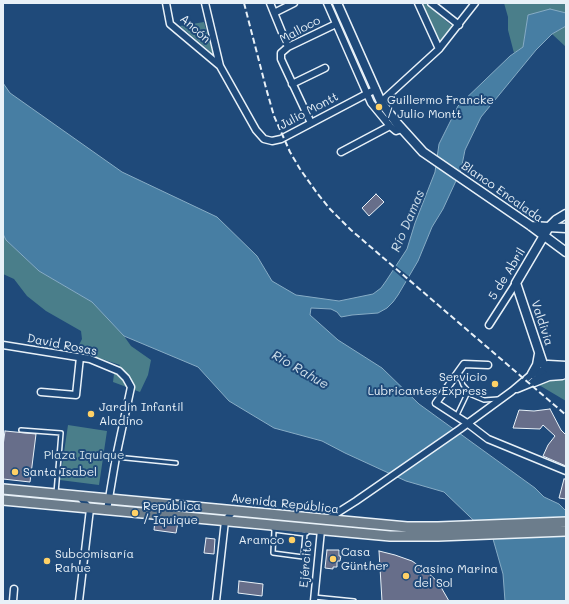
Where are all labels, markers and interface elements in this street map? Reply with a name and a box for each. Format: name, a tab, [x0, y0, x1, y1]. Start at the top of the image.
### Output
street label: Ancón	[177, 12, 213, 46]
street label: Malloco	[277, 13, 323, 47]
street label: Julio Montt	[277, 89, 341, 133]
place label: Guillermo Francke / Julio Montt	[387, 93, 494, 121]
marker: Guillermo Francke / Julio Montt	[374, 102, 384, 112]
street label: Blanco Encalada	[458, 159, 546, 225]
water label: Río Damas	[388, 188, 428, 254]
street label: 5 de Abril	[485, 245, 529, 303]
street label: Valdivia	[528, 298, 556, 348]
street label: David Rosas	[26, 331, 98, 359]
water label: Río Rahue	[269, 347, 331, 393]
place label: Servicio Lubricantes Express	[368, 370, 487, 398]
marker: Servicio Lubricantes Express	[490, 379, 500, 389]
place label: Jardín Infantil Aladino	[99, 400, 184, 428]
marker: Jardín Infantil Aladino	[86, 409, 96, 419]
park label: Plaza Iquique	[44, 448, 124, 462]
place label: Santa Isabel	[23, 465, 97, 479]
marker: Santa Isabel	[10, 467, 20, 477]
street label: Avenida República	[231, 491, 339, 517]
place label: República / Iquique	[143, 499, 201, 527]
marker: República / Iquique	[130, 508, 140, 518]
place label: Aramco	[238, 533, 284, 547]
marker: Aramco	[287, 535, 297, 545]
street label: Ejército	[297, 540, 315, 588]
place label: Casa Günther	[341, 545, 389, 573]
place label: Subcomisaría Rahue	[55, 547, 134, 575]
marker: Casa Günther	[328, 554, 338, 564]
marker: Subcomisaría Rahue	[42, 556, 52, 566]
place label: Casino Marina del Sol	[414, 562, 498, 590]
marker: Casino Marina del Sol	[401, 571, 411, 581]

